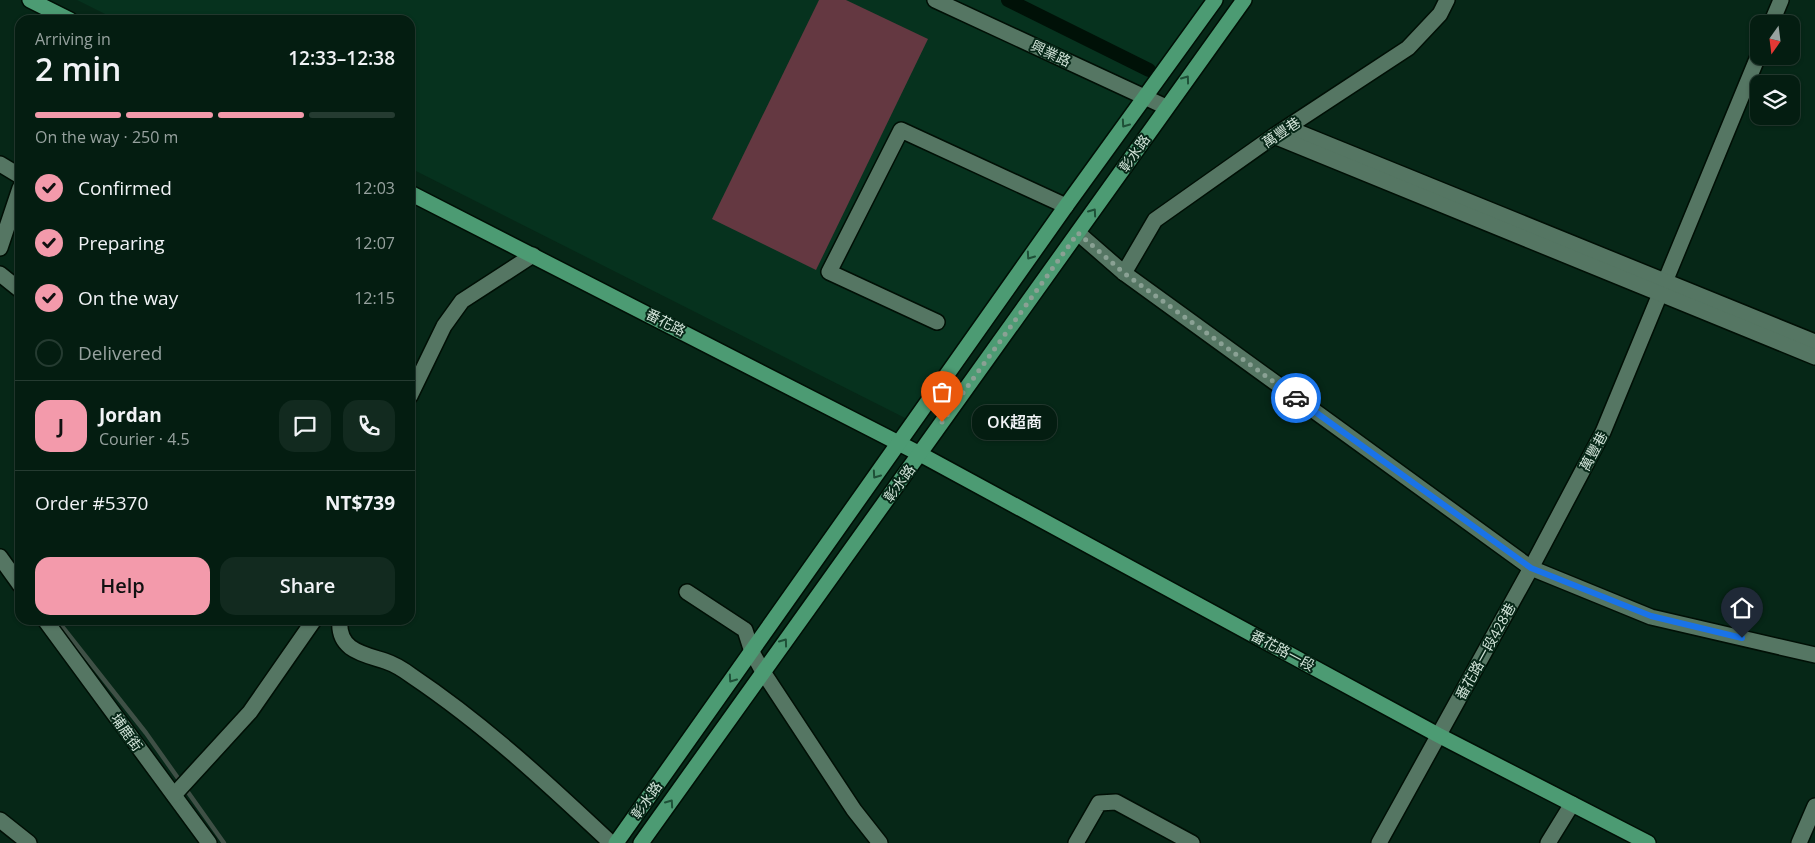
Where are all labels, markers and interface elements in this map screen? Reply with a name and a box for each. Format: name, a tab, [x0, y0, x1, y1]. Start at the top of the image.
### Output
north arrow	[1750, 15, 1800, 65]
map controls	[1750, 15, 1800, 125]
text: Arriving in	[35, 28, 111, 50]
street label: 興業路	[1028, 36, 1074, 70]
text: 12:33–12:38	[288, 45, 395, 71]
text: 2 min	[35, 47, 121, 90]
one-way arrow	[1180, 75, 1189, 84]
button: layers	[1750, 75, 1800, 125]
street label: 萬豐巷	[1258, 112, 1304, 152]
one-way arrow	[1122, 119, 1131, 128]
text: On the way · 250 m	[35, 126, 178, 148]
street label: 彰水路	[1114, 130, 1154, 176]
icon: check	[35, 174, 63, 202]
text: Confirmed	[78, 175, 172, 201]
text: 12:03	[354, 177, 395, 199]
one-way arrow	[1087, 208, 1096, 217]
icon: check	[35, 229, 63, 257]
text: Preparing	[78, 230, 165, 256]
text: 12:07	[354, 232, 395, 254]
one-way arrow	[1027, 251, 1036, 260]
icon: check	[35, 284, 63, 312]
text: On the way	[78, 285, 178, 311]
text: 12:15	[354, 287, 395, 309]
street label: 番花路	[643, 304, 689, 340]
text: Delivered	[78, 340, 162, 366]
pin	[921, 371, 963, 422]
courier	[1271, 373, 1321, 423]
icon: bag	[928, 378, 956, 406]
icon: car	[1282, 384, 1310, 412]
button: chat	[279, 400, 331, 452]
button: phone	[343, 400, 395, 452]
text: Jordan	[99, 402, 162, 428]
callout: OK超商	[972, 404, 1057, 440]
text: OK超商	[987, 411, 1042, 433]
text: J	[58, 413, 64, 439]
text: Courier · 4.5	[99, 428, 190, 450]
street label: 萬豐巷	[1575, 428, 1611, 474]
street label: 彰水路	[879, 460, 919, 506]
one-way arrow	[873, 469, 882, 479]
text: Order #5370	[35, 490, 148, 516]
text: NT$739	[325, 490, 395, 516]
button: Help	[35, 557, 210, 615]
button: Share	[220, 557, 395, 615]
pin	[1721, 587, 1763, 638]
icon: home	[1728, 594, 1756, 622]
street label: 番花路一段428巷	[1451, 599, 1519, 703]
street label: 番花路一段	[1248, 625, 1318, 675]
one-way arrow	[778, 639, 787, 648]
one-way arrow	[729, 674, 738, 683]
street label: 埔鹿街	[107, 709, 147, 755]
street label: 彰水路	[626, 777, 666, 823]
one-way arrow	[664, 799, 673, 809]

